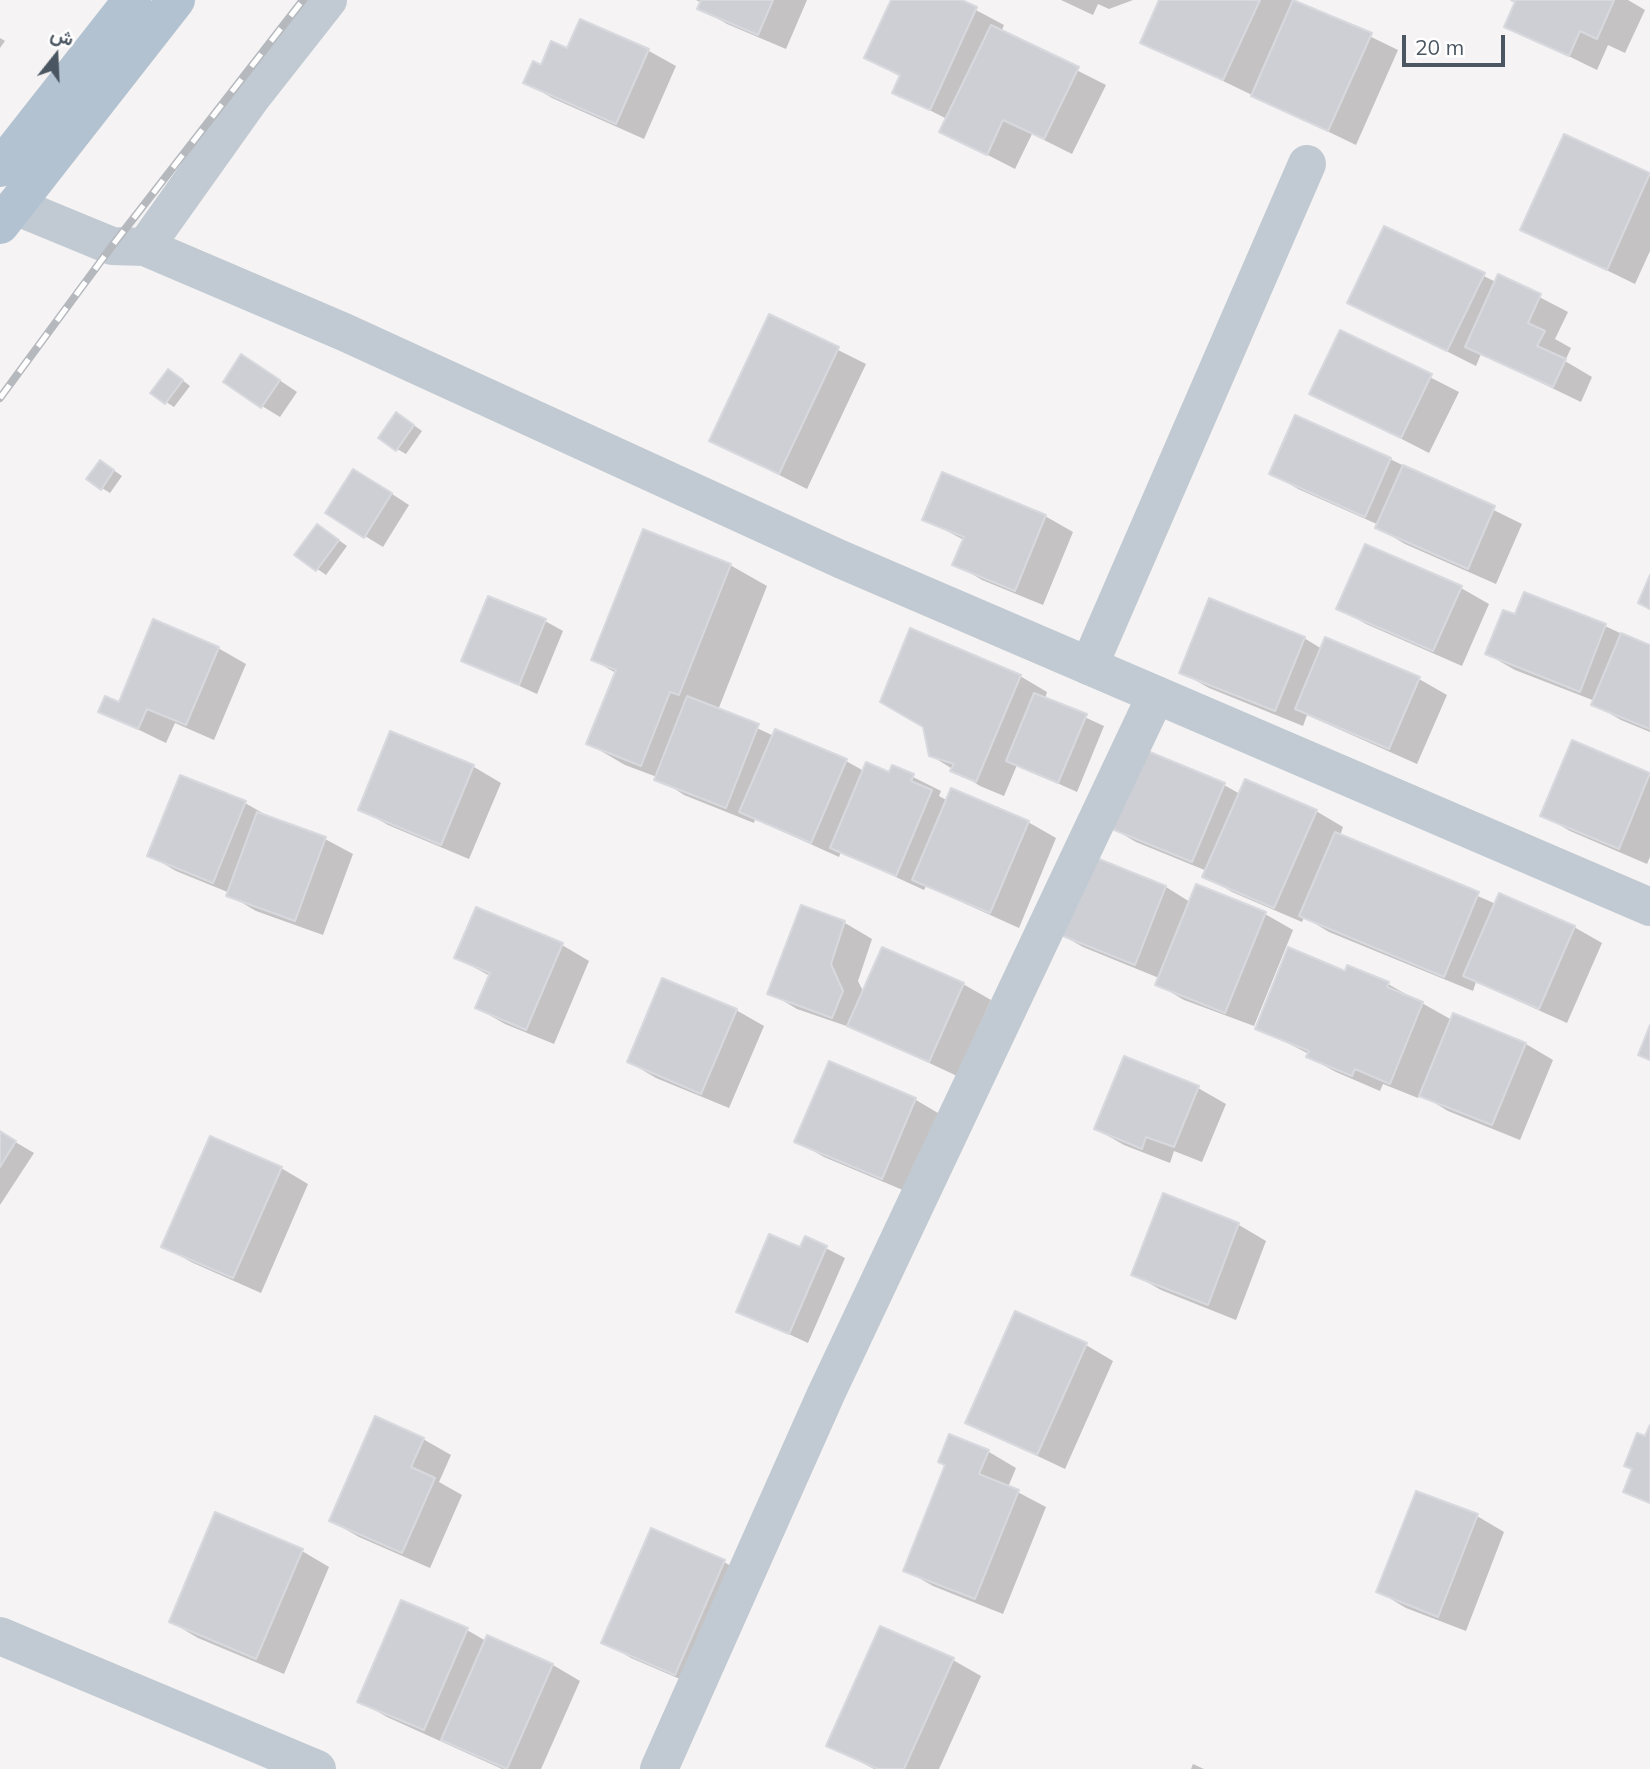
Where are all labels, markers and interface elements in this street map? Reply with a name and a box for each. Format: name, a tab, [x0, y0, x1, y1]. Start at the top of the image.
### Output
north arrow	[21, 21, 91, 91]
text: ش	[48, 21, 77, 51]
scale bar	[1405, 21, 1508, 65]
text: 20 m	[1415, 34, 1464, 60]

